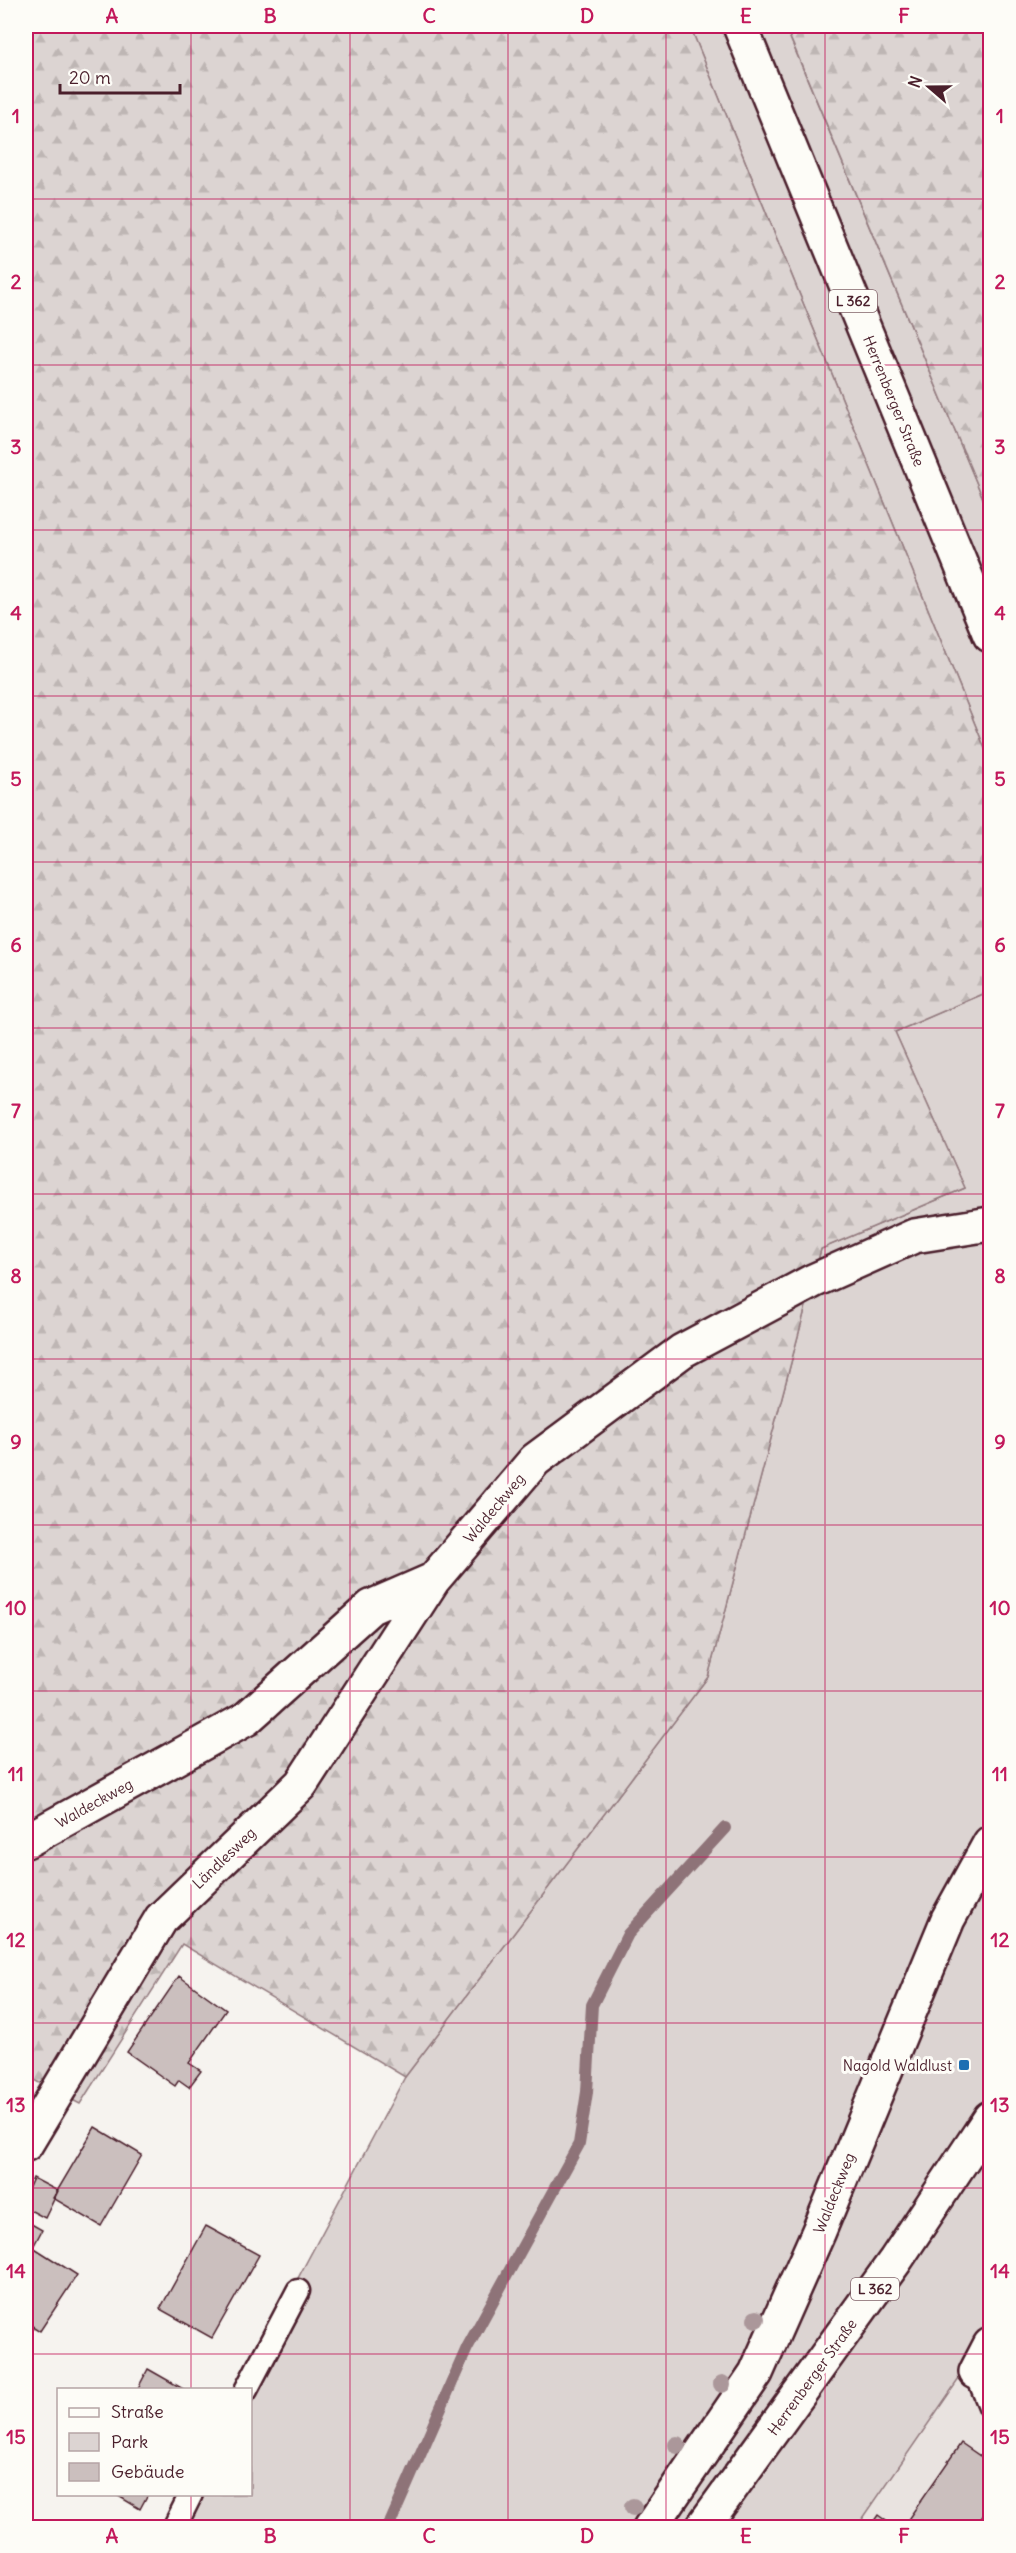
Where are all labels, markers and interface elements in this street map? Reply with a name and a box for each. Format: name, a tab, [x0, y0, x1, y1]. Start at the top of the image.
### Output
text: A	[106, 3, 119, 28]
text: B	[263, 3, 277, 28]
text: C	[422, 3, 436, 28]
text: D	[580, 3, 594, 28]
text: E	[740, 3, 752, 28]
text: F	[898, 3, 910, 28]
scale bar	[60, 57, 180, 95]
north arrow	[899, 57, 959, 117]
text: 20 m	[69, 66, 111, 89]
text: N	[904, 73, 926, 90]
text: 1	[12, 103, 20, 128]
text: 1	[996, 103, 1004, 128]
text: 2	[11, 269, 22, 294]
text: 2	[995, 269, 1006, 294]
road number: L 362	[829, 290, 877, 312]
street label: Herrenberger Straße	[859, 333, 929, 469]
text: 3	[10, 434, 22, 459]
text: 3	[994, 434, 1006, 459]
text: 4	[10, 600, 22, 625]
text: 4	[994, 600, 1006, 625]
text: 5	[10, 766, 22, 791]
text: 5	[994, 766, 1006, 791]
text: 6	[10, 932, 22, 957]
text: 6	[994, 932, 1006, 957]
text: 7	[11, 1098, 21, 1123]
text: 7	[995, 1098, 1005, 1123]
text: 8	[10, 1263, 22, 1288]
text: 8	[994, 1263, 1006, 1288]
text: 9	[10, 1429, 22, 1454]
text: 9	[994, 1429, 1006, 1454]
street label: Waldeckweg	[459, 1469, 529, 1547]
text: 10	[5, 1595, 27, 1620]
text: 10	[989, 1595, 1011, 1620]
text: 11	[8, 1761, 24, 1786]
text: 11	[992, 1761, 1008, 1786]
street label: Waldeckweg	[52, 1774, 136, 1832]
street label: Ländlesweg	[188, 1823, 260, 1893]
text: 12	[7, 1927, 25, 1952]
text: 12	[991, 1927, 1009, 1952]
place label: Nagold Waldlust	[843, 2056, 952, 2075]
marker: Nagold Waldlust	[957, 2058, 971, 2072]
text: 13	[6, 2092, 26, 2117]
text: 13	[990, 2092, 1010, 2117]
street label: Waldeckweg	[809, 2150, 859, 2236]
text: 14	[6, 2258, 26, 2283]
text: 14	[990, 2258, 1010, 2283]
road number: L 362	[851, 2278, 899, 2300]
street label: Herrenberger Straße	[763, 2315, 861, 2439]
legend	[57, 2388, 252, 2496]
text: Straße	[111, 2400, 164, 2423]
text: 15	[6, 2424, 26, 2449]
text: 15	[990, 2424, 1010, 2449]
text: Park	[111, 2430, 148, 2453]
text: Gebäude	[111, 2460, 184, 2483]
text: A	[106, 2523, 119, 2548]
text: B	[263, 2523, 277, 2548]
text: C	[422, 2523, 436, 2548]
text: D	[580, 2523, 594, 2548]
text: E	[740, 2523, 752, 2548]
text: F	[898, 2523, 910, 2548]

